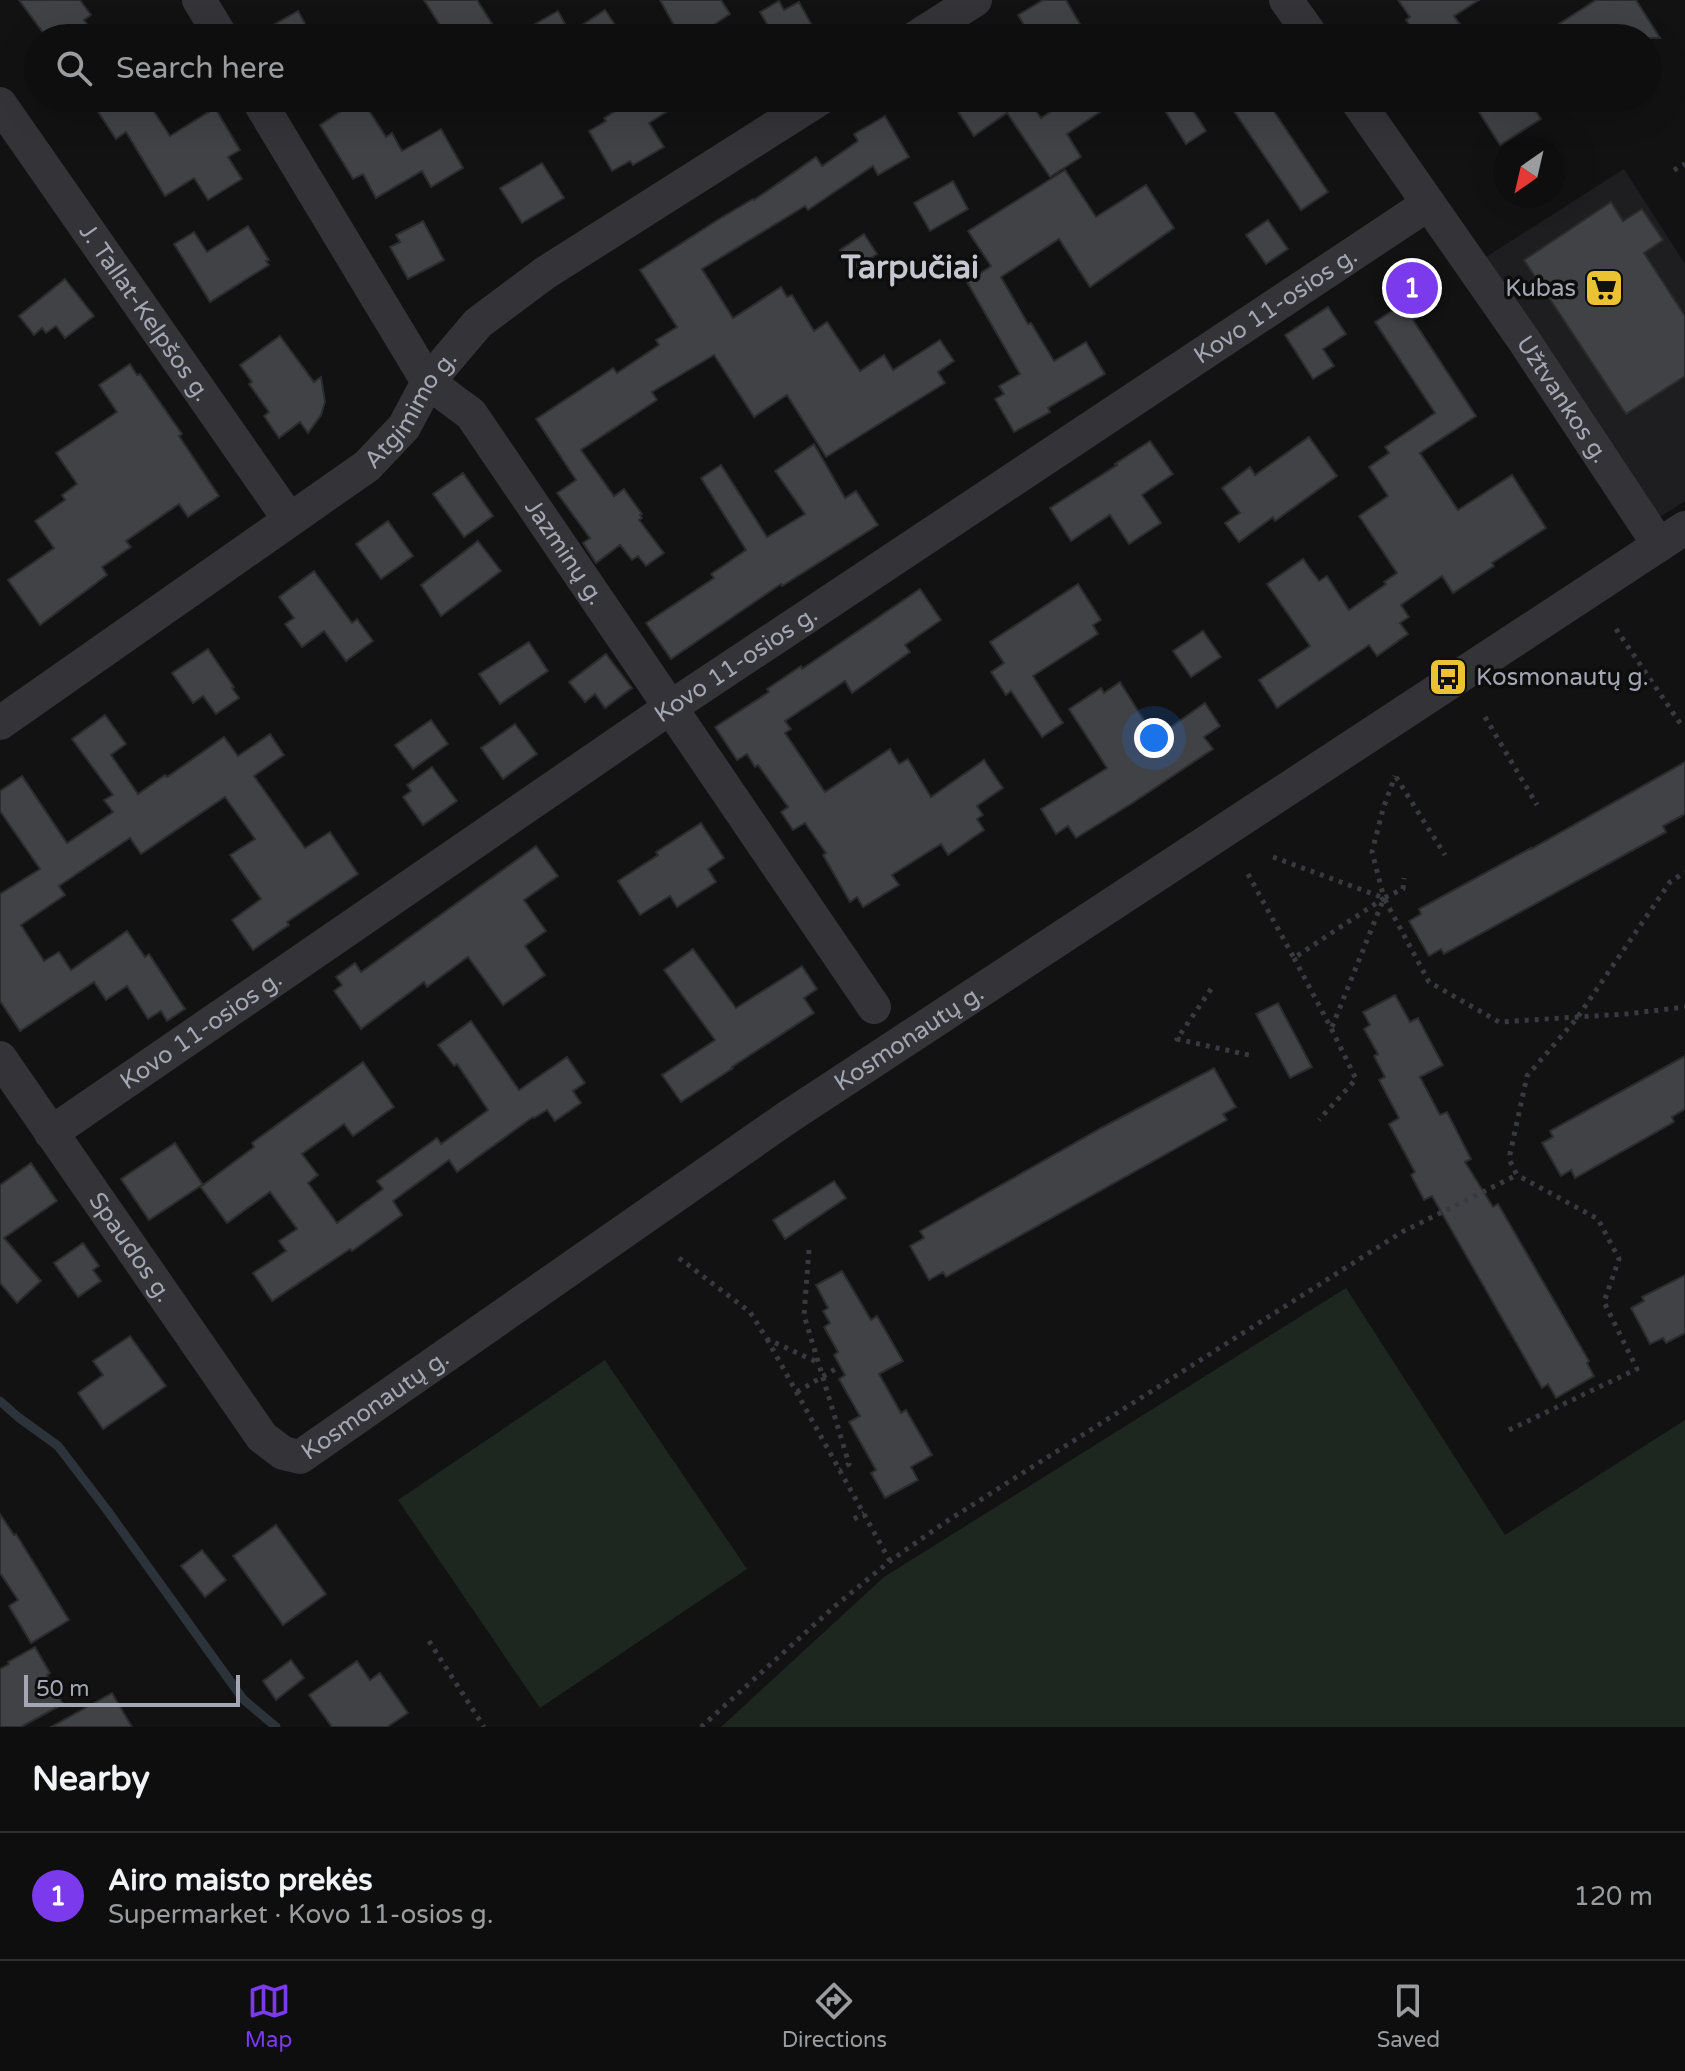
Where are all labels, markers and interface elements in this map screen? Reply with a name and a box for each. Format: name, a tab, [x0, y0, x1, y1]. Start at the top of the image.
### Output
search box	[24, 24, 1661, 112]
icon: search	[52, 46, 96, 90]
text: Search here	[116, 50, 285, 87]
north arrow	[1493, 136, 1565, 208]
street label: J. Tallat-Kelpšos g.	[73, 218, 217, 407]
street label: Kovo 11-osios g.	[1189, 241, 1363, 370]
district label: Tarpučiai	[840, 249, 979, 287]
pin: 1	[1386, 258, 1438, 318]
supermarket icon: Kubas	[1583, 267, 1625, 309]
place label: Kubas	[1505, 274, 1576, 303]
street label: Užtvankos g.	[1510, 330, 1615, 469]
street label: Atgimimo g.	[358, 345, 463, 475]
street label: Jazminų g.	[518, 494, 611, 611]
street label: Kovo 11-osios g.	[649, 600, 823, 729]
bus stop icon: Kosmonautų g.	[1427, 656, 1469, 698]
place label: Kosmonautų g.	[1476, 663, 1649, 692]
your location	[1134, 718, 1174, 758]
street label: Kovo 11-osios g.	[115, 965, 288, 1096]
street label: Kosmonautų g.	[829, 978, 989, 1098]
street label: Spaudos g.	[82, 1187, 178, 1308]
street label: Kosmonautų g.	[296, 1344, 455, 1467]
scale bar	[24, 1671, 240, 1707]
text: 50 m	[36, 1676, 90, 1702]
text: Nearby	[32, 1759, 150, 1800]
text: Airo maisto prekės	[108, 1862, 373, 1899]
text: 1	[50, 1881, 66, 1912]
text: 120 m	[1573, 1881, 1653, 1912]
text: Supermarket · Kovo 11-osios g.	[108, 1899, 493, 1930]
tab: Map	[245, 1979, 292, 2053]
tab: Directions	[782, 1979, 887, 2053]
tab: Saved	[1377, 1979, 1440, 2053]

